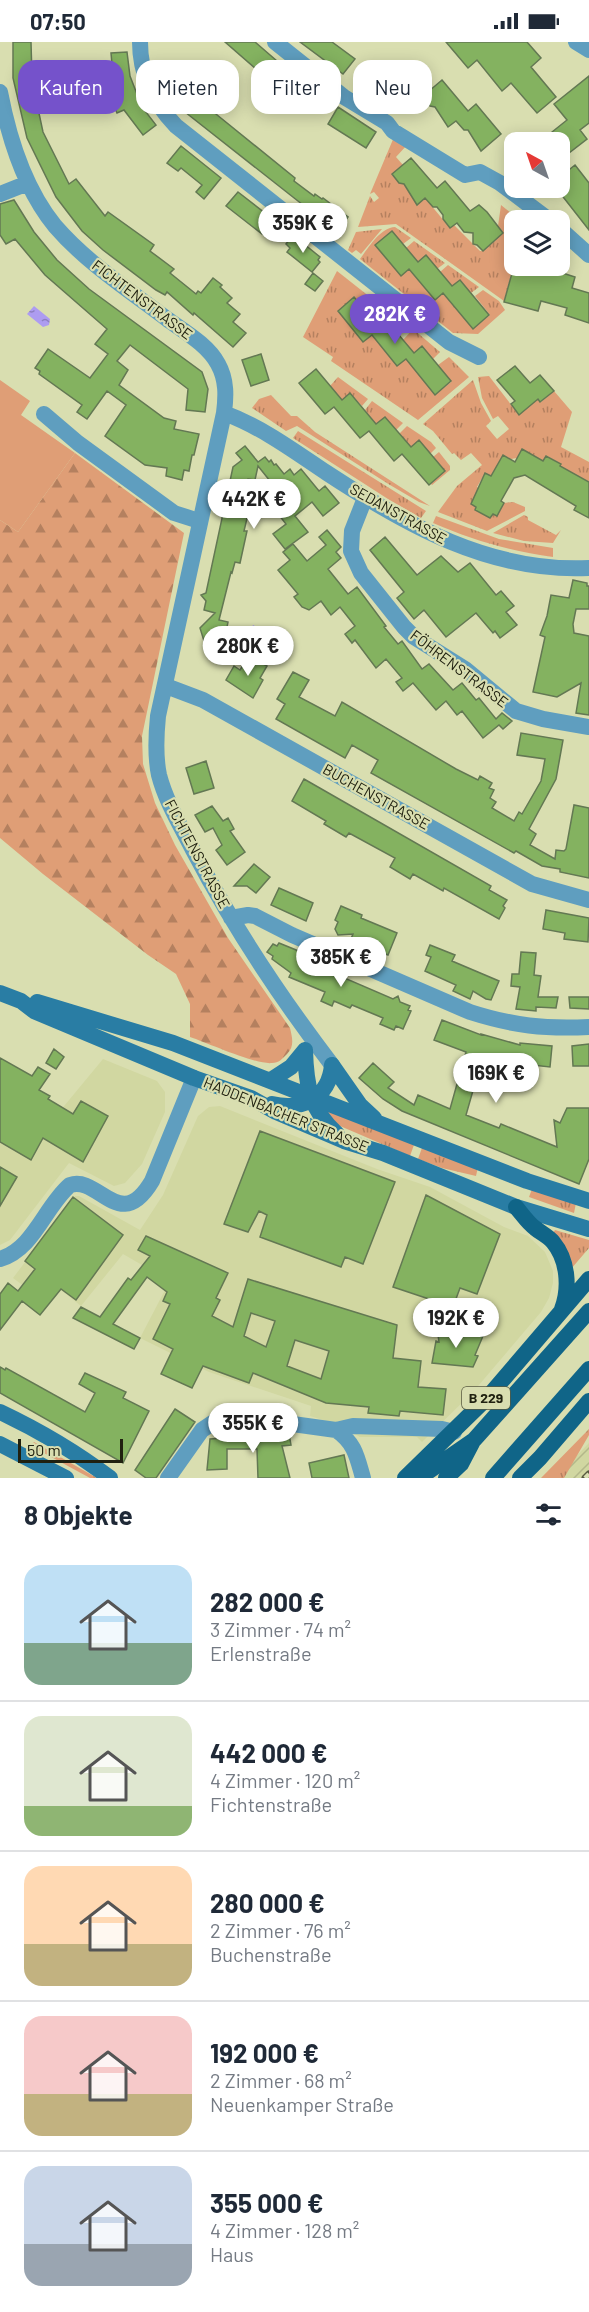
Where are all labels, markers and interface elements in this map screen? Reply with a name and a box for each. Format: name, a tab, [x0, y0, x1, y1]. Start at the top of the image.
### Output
text: 07:50	[30, 8, 86, 34]
chip: Kaufen	[18, 60, 124, 114]
chip: Mieten	[136, 60, 239, 114]
chip: Filter	[251, 60, 341, 114]
chip: Neu	[353, 60, 432, 114]
north arrow	[504, 132, 570, 198]
map controls	[504, 132, 570, 276]
pin: 359K €	[254, 203, 352, 254]
text: 359K €	[272, 210, 334, 234]
button: layers	[504, 210, 570, 276]
street label: FICHTENSTRASSE	[89, 256, 196, 343]
pin: 282K €	[346, 294, 444, 345]
text: 282K €	[364, 301, 426, 325]
pin: 442K €	[205, 479, 303, 530]
street label: SEDANSTRASSE	[347, 479, 450, 547]
text: 442K €	[222, 486, 286, 510]
pin: 280K €	[199, 626, 297, 677]
street label: FÖHRENSTRASSE	[407, 626, 512, 711]
text: 280K €	[217, 633, 279, 657]
street label: BUCHENSTRASSE	[320, 759, 433, 833]
street label: FICHTENSTRASSE	[162, 796, 234, 911]
pin: 385K €	[292, 937, 390, 988]
text: 385K €	[310, 944, 372, 968]
pin: 169K €	[447, 1053, 545, 1104]
text: 169K €	[467, 1060, 525, 1084]
street label: HADDENBACHER STRASSE	[201, 1073, 372, 1155]
pin: 192K €	[407, 1298, 505, 1349]
text: 192K €	[427, 1305, 485, 1329]
road number: B 229	[462, 1387, 510, 1409]
pin: 355K €	[204, 1403, 302, 1454]
text: 355K €	[222, 1410, 284, 1434]
scale bar	[18, 1436, 123, 1464]
text: 50 m	[27, 1440, 61, 1459]
icon: filters	[532, 1498, 565, 1531]
text: 8 Objekte	[24, 1499, 133, 1530]
text: 282 000 €	[210, 1586, 325, 1617]
icon: home	[72, 1589, 144, 1661]
text: 3 Zimmer · 74 m²	[210, 1617, 351, 1641]
text: Erlenstraße	[210, 1641, 312, 1665]
text: 442 000 €	[210, 1737, 327, 1768]
icon: home	[72, 1740, 144, 1812]
text: 4 Zimmer · 120 m²	[210, 1768, 360, 1792]
text: Fichtenstraße	[210, 1792, 332, 1816]
text: 280 000 €	[210, 1887, 325, 1918]
icon: home	[72, 1890, 144, 1962]
text: 2 Zimmer · 76 m²	[210, 1918, 351, 1942]
text: Buchenstraße	[210, 1942, 332, 1966]
text: 192 000 €	[210, 2037, 319, 2068]
icon: home	[72, 2040, 144, 2112]
text: 2 Zimmer · 68 m²	[210, 2068, 352, 2092]
text: Neuenkamper Straße	[210, 2092, 394, 2116]
text: 355 000 €	[210, 2187, 323, 2218]
icon: home	[72, 2190, 144, 2262]
text: 4 Zimmer · 128 m²	[210, 2218, 359, 2242]
text: Haus	[210, 2242, 254, 2266]

